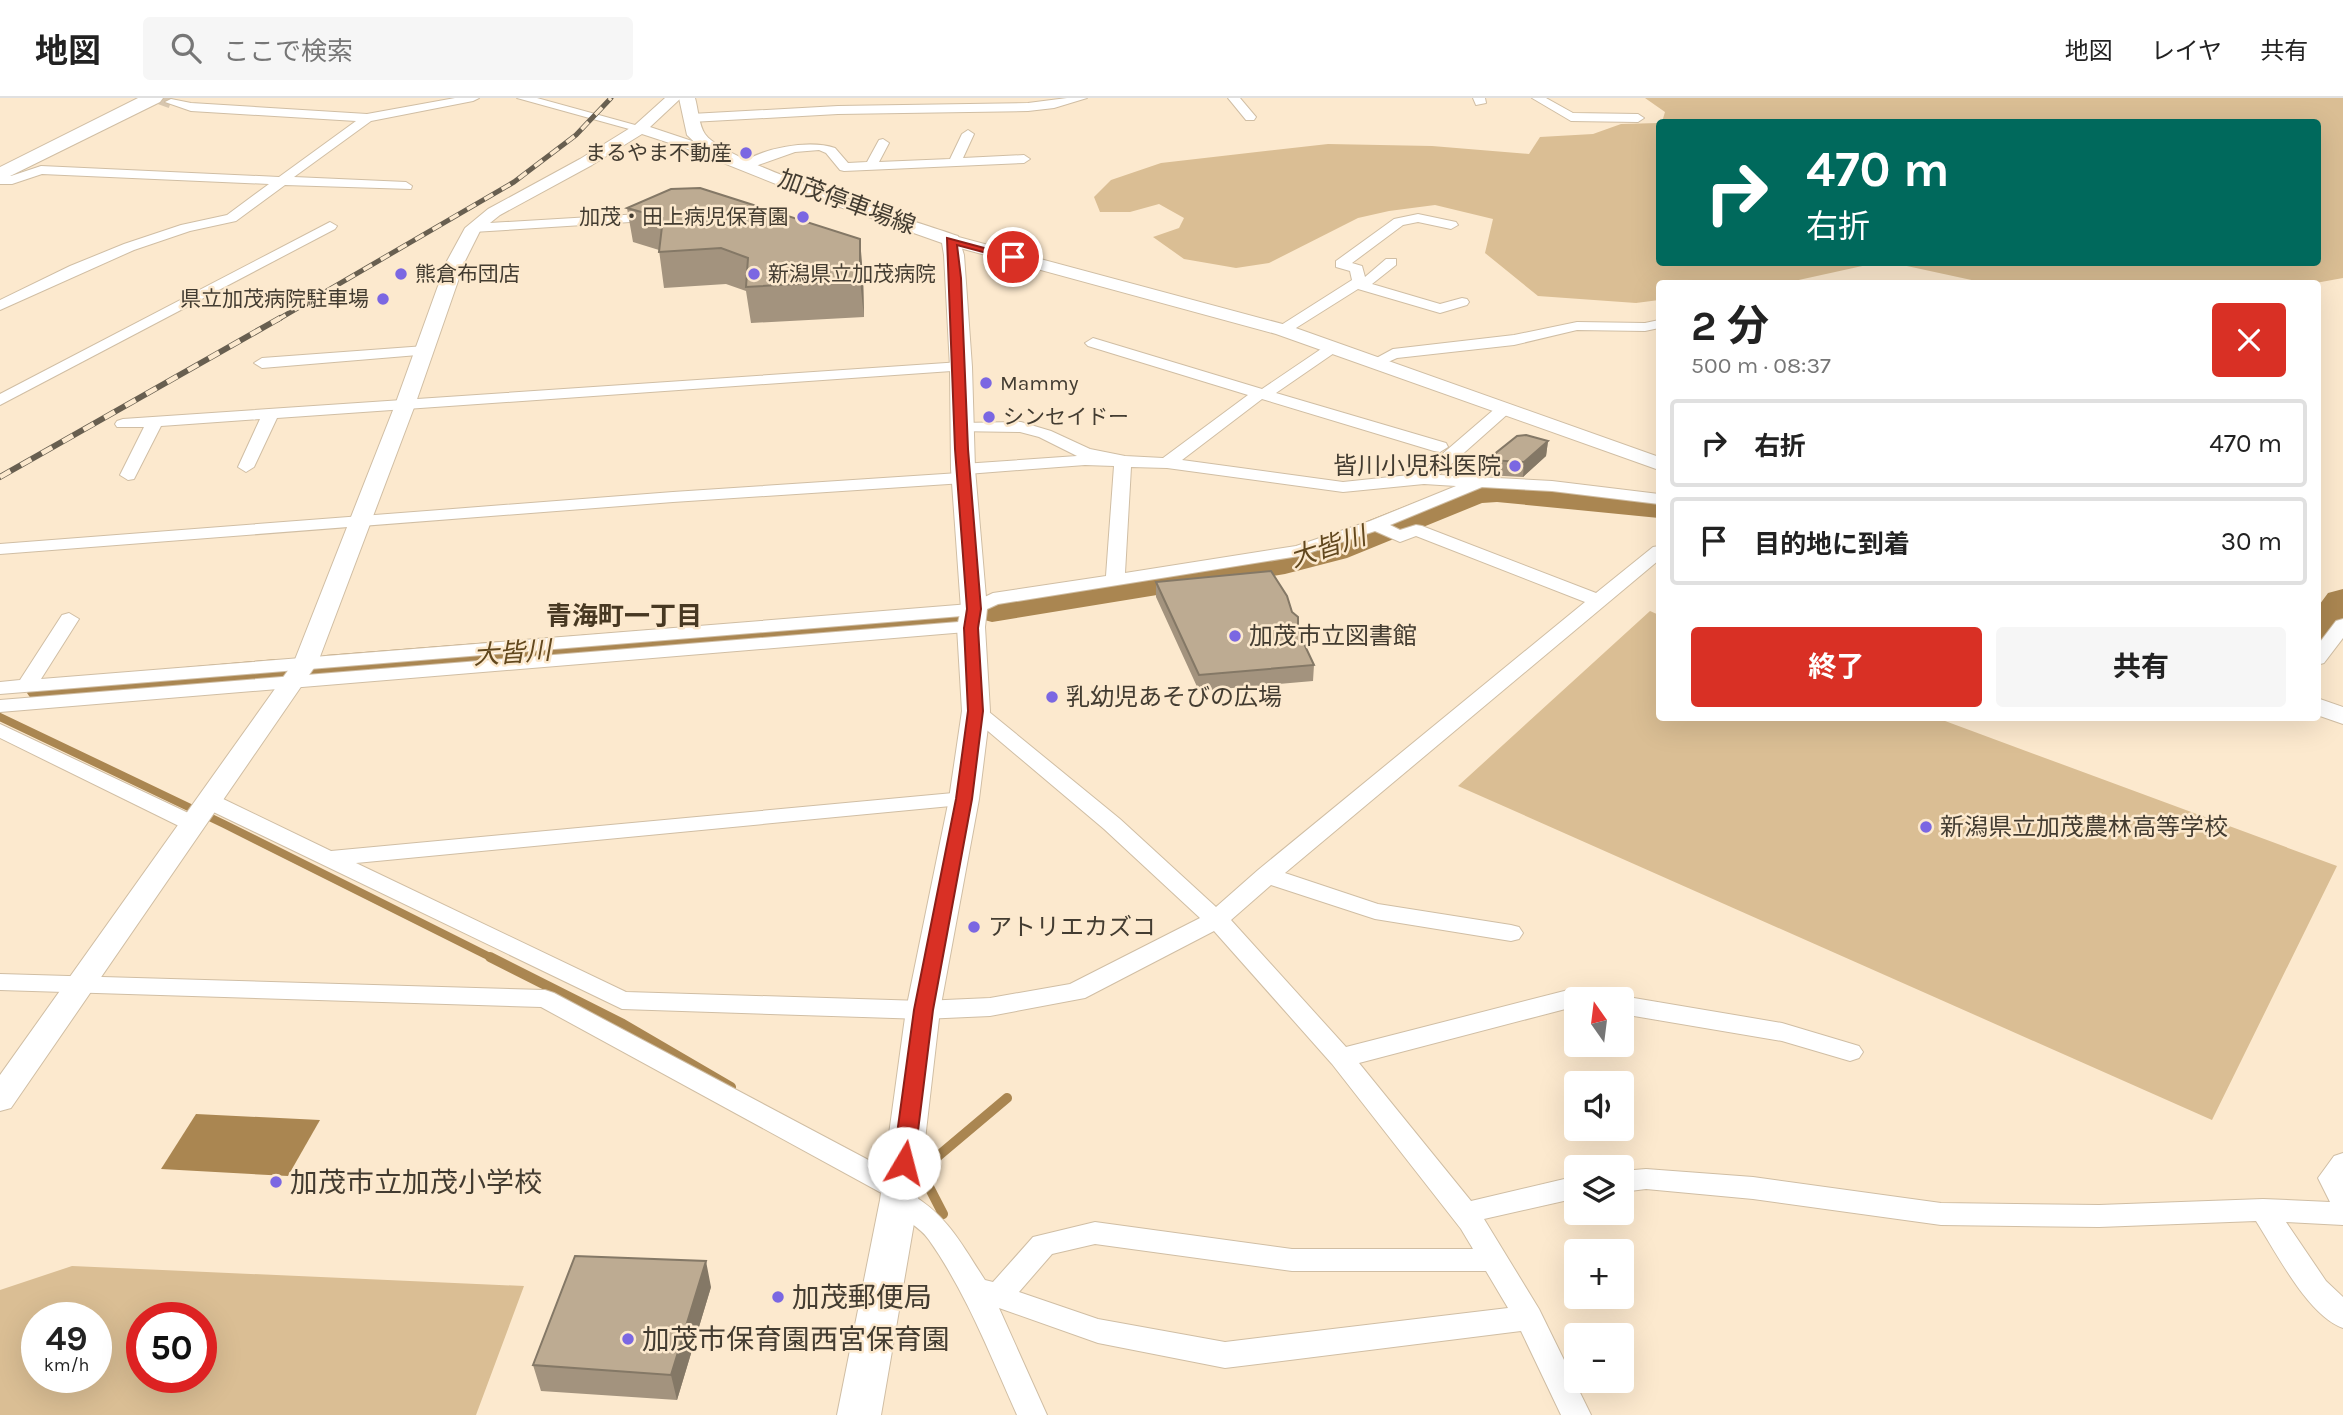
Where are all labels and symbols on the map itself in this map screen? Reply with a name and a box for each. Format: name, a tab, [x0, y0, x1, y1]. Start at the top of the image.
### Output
place label: まるやま不動産	[585, 141, 732, 165]
marker: まるやま不動産	[738, 145, 754, 161]
street label: 加茂停車場線	[775, 164, 919, 240]
place label: 加茂・田上病児保育園	[579, 205, 789, 229]
marker: 加茂・田上病児保育園	[795, 209, 811, 225]
pin	[983, 227, 1043, 287]
place label: 熊倉布団店	[415, 262, 520, 286]
place label: 新潟県立加茂病院	[768, 262, 936, 286]
marker: 熊倉布団店	[393, 266, 409, 282]
marker: 新潟県立加茂病院	[746, 266, 762, 282]
place label: 県立加茂病院駐車場	[180, 287, 369, 311]
marker: 県立加茂病院駐車場	[375, 291, 391, 307]
place label: Mammy	[1000, 371, 1079, 395]
marker: Mammy	[978, 375, 994, 391]
place label: シンセイドー	[1003, 405, 1129, 429]
marker: シンセイドー	[981, 409, 997, 425]
place label: 皆川小児科医院	[1333, 452, 1501, 480]
marker: 皆川小児科医院	[1507, 458, 1523, 474]
water label: 大皆川	[1286, 519, 1373, 574]
district label: 青海町一丁目	[546, 601, 702, 632]
place label: 加茂市立図書館	[1249, 622, 1417, 650]
marker: 加茂市立図書館	[1227, 628, 1243, 644]
water label: 大皆川	[472, 635, 555, 671]
place label: 乳幼児あそびの広場	[1066, 683, 1282, 711]
marker: 乳幼児あそびの広場	[1044, 689, 1060, 705]
place label: 新潟県立加茂農林高等学校	[1940, 813, 2228, 841]
marker: 新潟県立加茂農林高等学校	[1918, 819, 1934, 835]
place label: アトリエカズコ	[988, 913, 1156, 941]
marker: アトリエカズコ	[966, 919, 982, 935]
north arrow	[1564, 987, 1634, 1057]
position arrow	[867, 1126, 941, 1200]
place label: 加茂市立加茂小学校	[290, 1166, 542, 1199]
marker: 加茂市立加茂小学校	[268, 1174, 284, 1190]
place label: 加茂郵便局	[792, 1281, 932, 1314]
marker: 加茂郵便局	[770, 1289, 786, 1305]
speed limit sign: 50	[126, 1302, 217, 1393]
place label: 加茂市保育園西宮保育園	[642, 1323, 950, 1356]
marker: 加茂市保育園西宮保育園	[620, 1331, 636, 1347]

